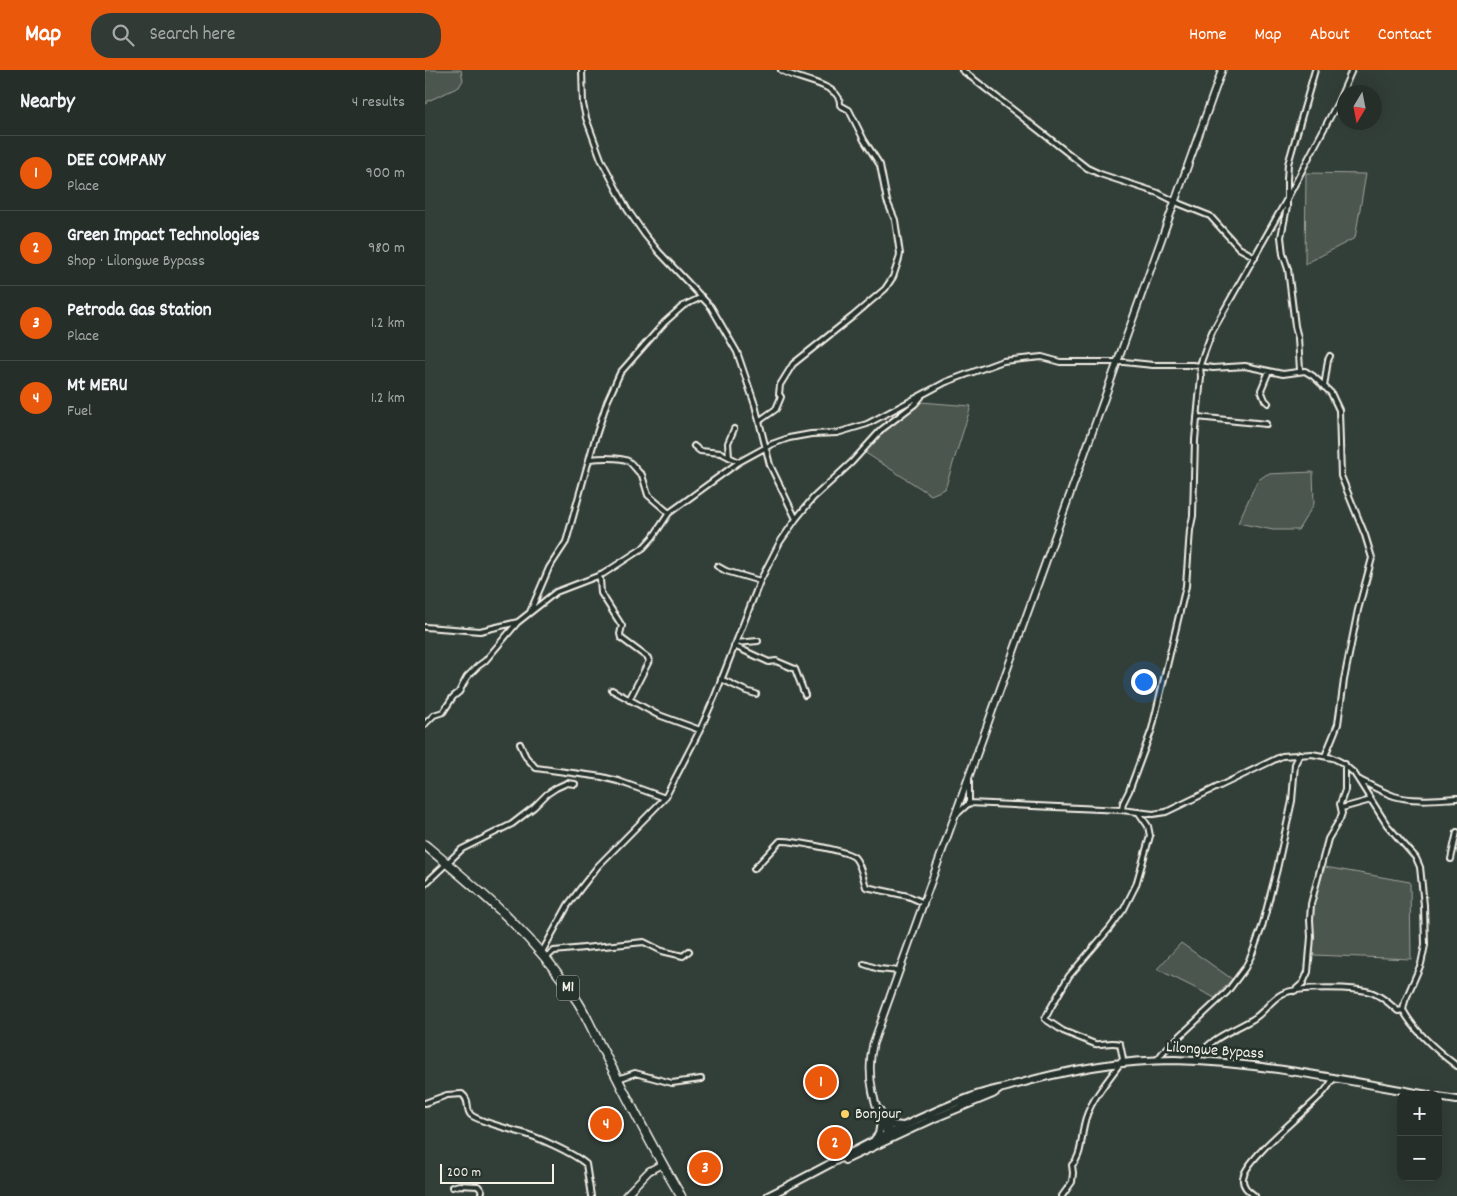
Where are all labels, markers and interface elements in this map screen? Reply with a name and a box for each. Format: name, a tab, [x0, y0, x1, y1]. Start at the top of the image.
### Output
search box	[91, 13, 441, 58]
text: Map	[25, 18, 61, 52]
icon: search	[109, 21, 137, 49]
text: Search here	[149, 22, 235, 49]
text: Home	[1189, 23, 1226, 48]
text: Map	[1254, 23, 1282, 48]
text: About	[1310, 23, 1350, 48]
text: Contact	[1378, 23, 1432, 48]
north arrow	[1337, 85, 1382, 130]
text: Nearby	[20, 88, 75, 118]
text: 4 results	[352, 91, 405, 114]
text: DEE COMPANY	[67, 148, 165, 175]
text: 1	[34, 162, 38, 185]
text: 900 m	[366, 162, 405, 185]
text: Place	[67, 175, 99, 198]
text: Green Impact Technologies	[67, 223, 260, 250]
text: 2	[33, 237, 40, 260]
text: 980 m	[368, 237, 405, 260]
text: Shop · Lilongwe Bypass	[67, 250, 205, 273]
text: Petroda Gas Station	[67, 298, 212, 325]
text: 3	[32, 312, 40, 335]
text: 1.2 km	[371, 312, 405, 335]
text: Place	[67, 325, 99, 348]
text: Mt MERU	[67, 373, 128, 400]
text: 4	[33, 387, 39, 410]
text: 1.2 km	[371, 387, 405, 410]
text: Fuel	[67, 400, 92, 423]
your location	[1131, 669, 1157, 695]
road number: M1	[557, 976, 579, 1000]
street label: Lilongwe Bypass	[1165, 1036, 1265, 1066]
pin: 1	[805, 1063, 837, 1101]
map controls	[1397, 1091, 1442, 1181]
button: +	[1397, 1091, 1442, 1136]
place label: Bonjour	[855, 1103, 901, 1126]
pin: 4	[590, 1105, 622, 1143]
marker: Bonjour	[839, 1108, 851, 1120]
pin: 2	[819, 1124, 851, 1162]
button: −	[1397, 1136, 1442, 1181]
pin: 3	[689, 1149, 721, 1187]
scale bar	[440, 1161, 554, 1184]
text: 200 m	[447, 1163, 481, 1183]

